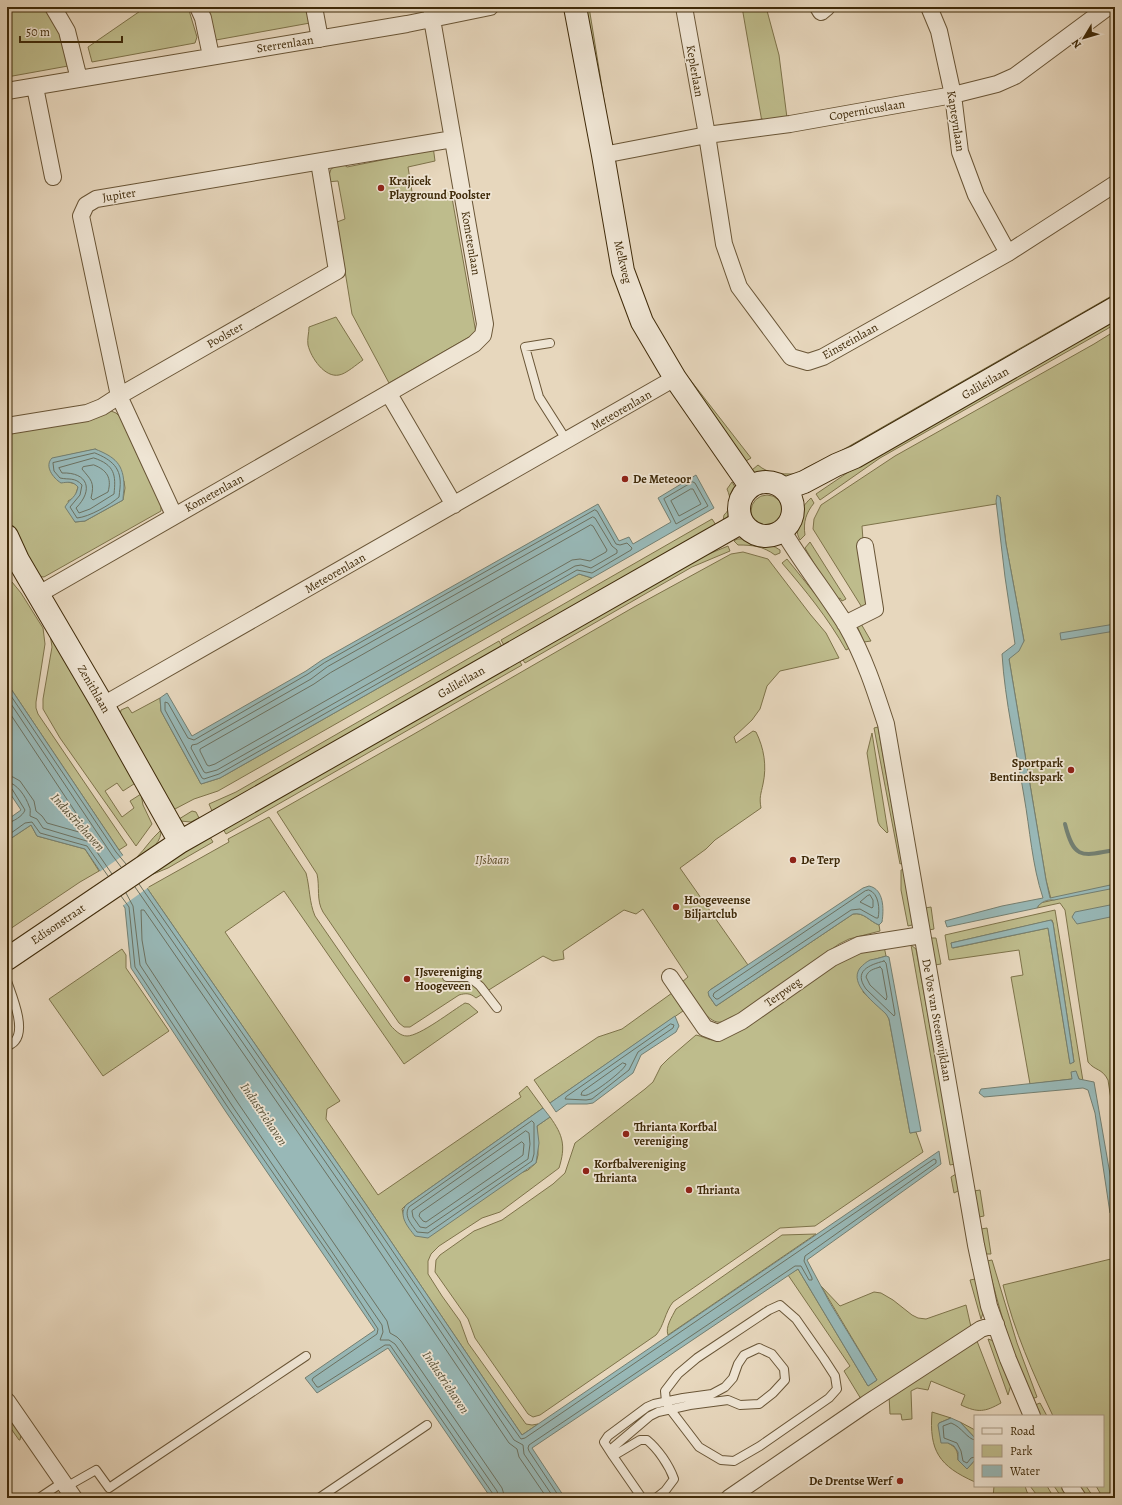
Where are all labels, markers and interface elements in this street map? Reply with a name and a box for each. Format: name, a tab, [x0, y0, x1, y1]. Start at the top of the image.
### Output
scale bar	[20, 18, 122, 44]
north arrow	[1064, 18, 1104, 58]
text: 50 m	[26, 24, 50, 40]
street label: Sterrenlaan	[255, 32, 315, 56]
text: N	[1068, 36, 1085, 52]
street label: Keplerlaan	[683, 44, 708, 99]
street label: Kapteynlaan	[943, 89, 969, 153]
street label: Copernicuslaan	[828, 95, 907, 125]
place label: Krajicek Playground Poolster	[389, 173, 490, 203]
marker: Krajicek Playground Poolster	[376, 183, 386, 193]
street label: Jupiter	[101, 184, 137, 206]
street label: Kometenlaan	[457, 210, 485, 277]
street label: Melkweg	[610, 239, 636, 285]
street label: Poolster	[204, 318, 247, 352]
street label: Einsteinlaan	[819, 319, 881, 363]
street label: Galileilaan	[958, 363, 1012, 403]
street label: Meteorenlaan	[588, 386, 655, 434]
street label: Kometenlaan	[182, 470, 247, 516]
place label: De Meteoor	[633, 471, 691, 487]
marker: De Meteoor	[620, 474, 630, 484]
street label: Meteorenlaan	[302, 549, 369, 597]
street label: Zenithlaan	[74, 662, 114, 716]
street label: Galileilaan	[434, 662, 488, 702]
place label: Sportpark Bentinckspark	[990, 755, 1064, 785]
marker: Sportpark Bentinckspark	[1066, 765, 1076, 775]
water label: Industriehaven	[47, 789, 109, 855]
park label: IJsbaan	[475, 852, 509, 868]
place label: De Terp	[801, 852, 841, 868]
marker: De Terp	[788, 855, 798, 865]
place label: Hoogeveense Biljartclub	[684, 892, 751, 922]
street label: Edisonstraat	[28, 900, 88, 948]
marker: Hoogeveense Biljartclub	[671, 902, 681, 912]
street label: De Vos van Steenwijklaan	[918, 957, 956, 1083]
place label: IJsvereniging Hoogeveen	[415, 964, 483, 994]
marker: IJsvereniging Hoogeveen	[402, 974, 412, 984]
street label: Terpweg	[761, 974, 805, 1010]
water label: Industriehaven	[237, 1079, 291, 1149]
place label: Thrianta Korfbal vereniging	[633, 1119, 718, 1149]
marker: Thrianta Korfbal vereniging	[621, 1129, 631, 1139]
place label: Korfbalvereniging Thrianta	[594, 1156, 687, 1186]
marker: Korfbalvereniging Thrianta	[581, 1166, 591, 1176]
place label: Thrianta	[697, 1182, 740, 1198]
marker: Thrianta	[684, 1185, 694, 1195]
water label: Industriehaven	[419, 1347, 473, 1417]
legend	[974, 1415, 1104, 1487]
text: Road	[1010, 1423, 1036, 1439]
text: Park	[1010, 1443, 1033, 1459]
text: Water	[1009, 1463, 1040, 1479]
place label: De Drentse Werf	[809, 1473, 894, 1489]
marker: De Drentse Werf	[895, 1476, 905, 1486]

